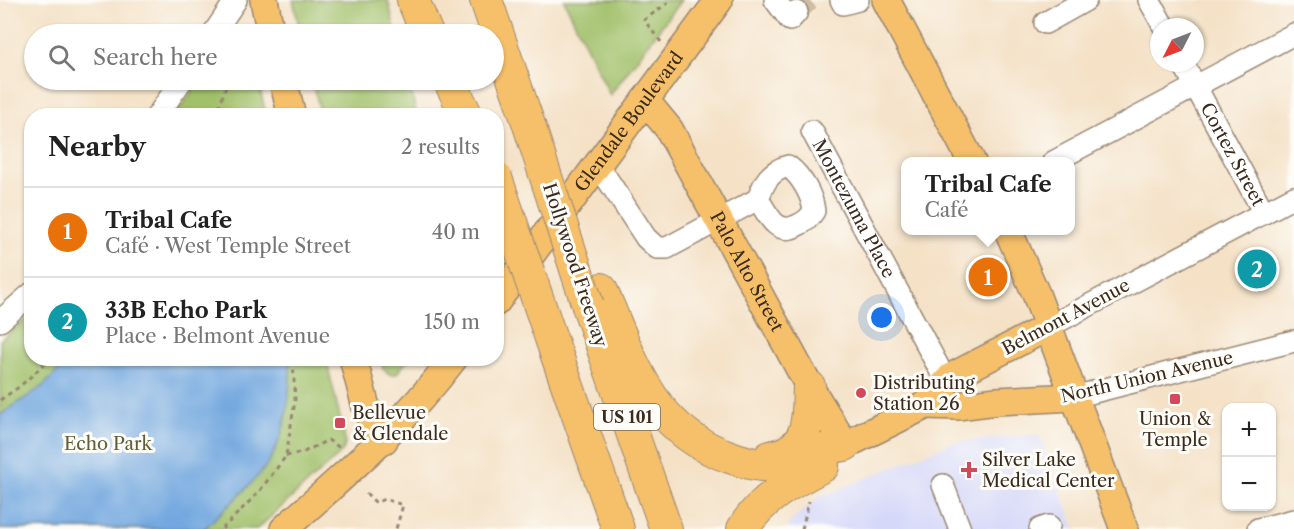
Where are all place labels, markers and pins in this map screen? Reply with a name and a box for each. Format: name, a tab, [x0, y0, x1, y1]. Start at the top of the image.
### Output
pin: 2	[1238, 246, 1276, 292]
pin: 1	[968, 254, 1008, 300]
place label: Distributing Station 26	[873, 372, 975, 415]
marker: Distributing Station 26	[854, 386, 868, 400]
marker: Union & Temple	[1168, 392, 1182, 406]
place label: Bellevue & Glendale	[352, 402, 448, 445]
place label: Union & Temple	[1139, 408, 1211, 451]
marker: Bellevue & Glendale	[333, 416, 347, 430]
place label: Silver Lake Medical Center	[982, 449, 1115, 492]
marker: Silver Lake Medical Center	[960, 461, 978, 479]

